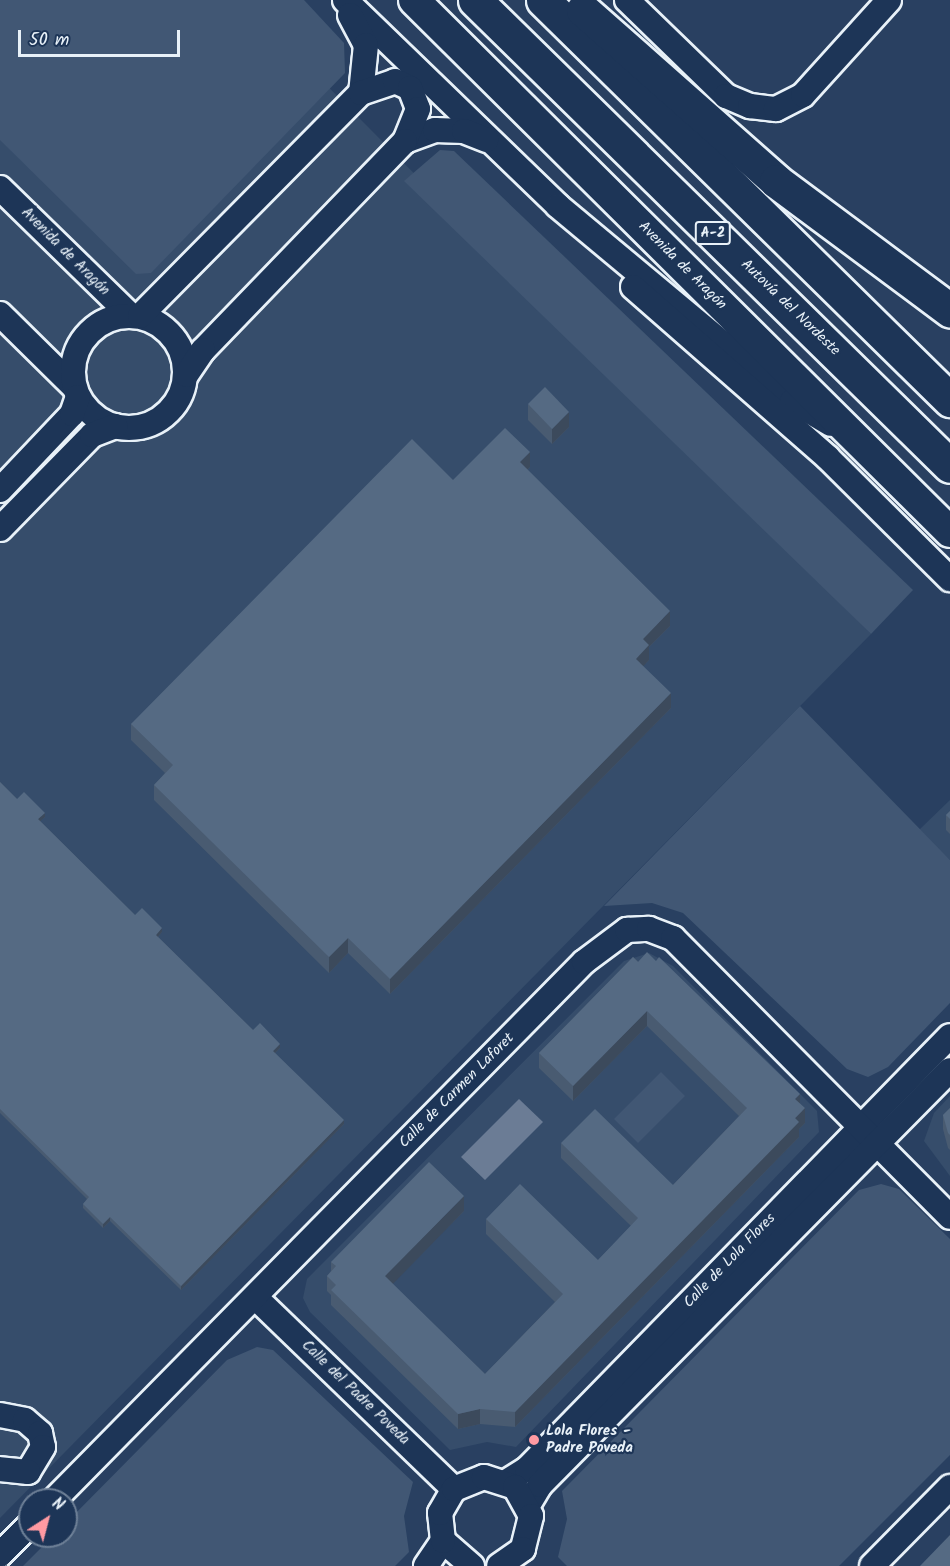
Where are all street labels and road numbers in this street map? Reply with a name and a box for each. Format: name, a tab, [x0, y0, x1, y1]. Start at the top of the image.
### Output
street label: Avenida de Aragón	[17, 204, 113, 300]
street label: Avenida de Aragón	[634, 218, 730, 314]
road number: A-2	[694, 222, 732, 244]
street label: Autovía del Nordeste	[737, 256, 843, 360]
street label: Calle de Carmen Laforet	[396, 1030, 518, 1152]
street label: Calle de Lola Flores	[680, 1210, 780, 1312]
street label: Calle del Padre Poveda	[297, 1337, 413, 1449]

